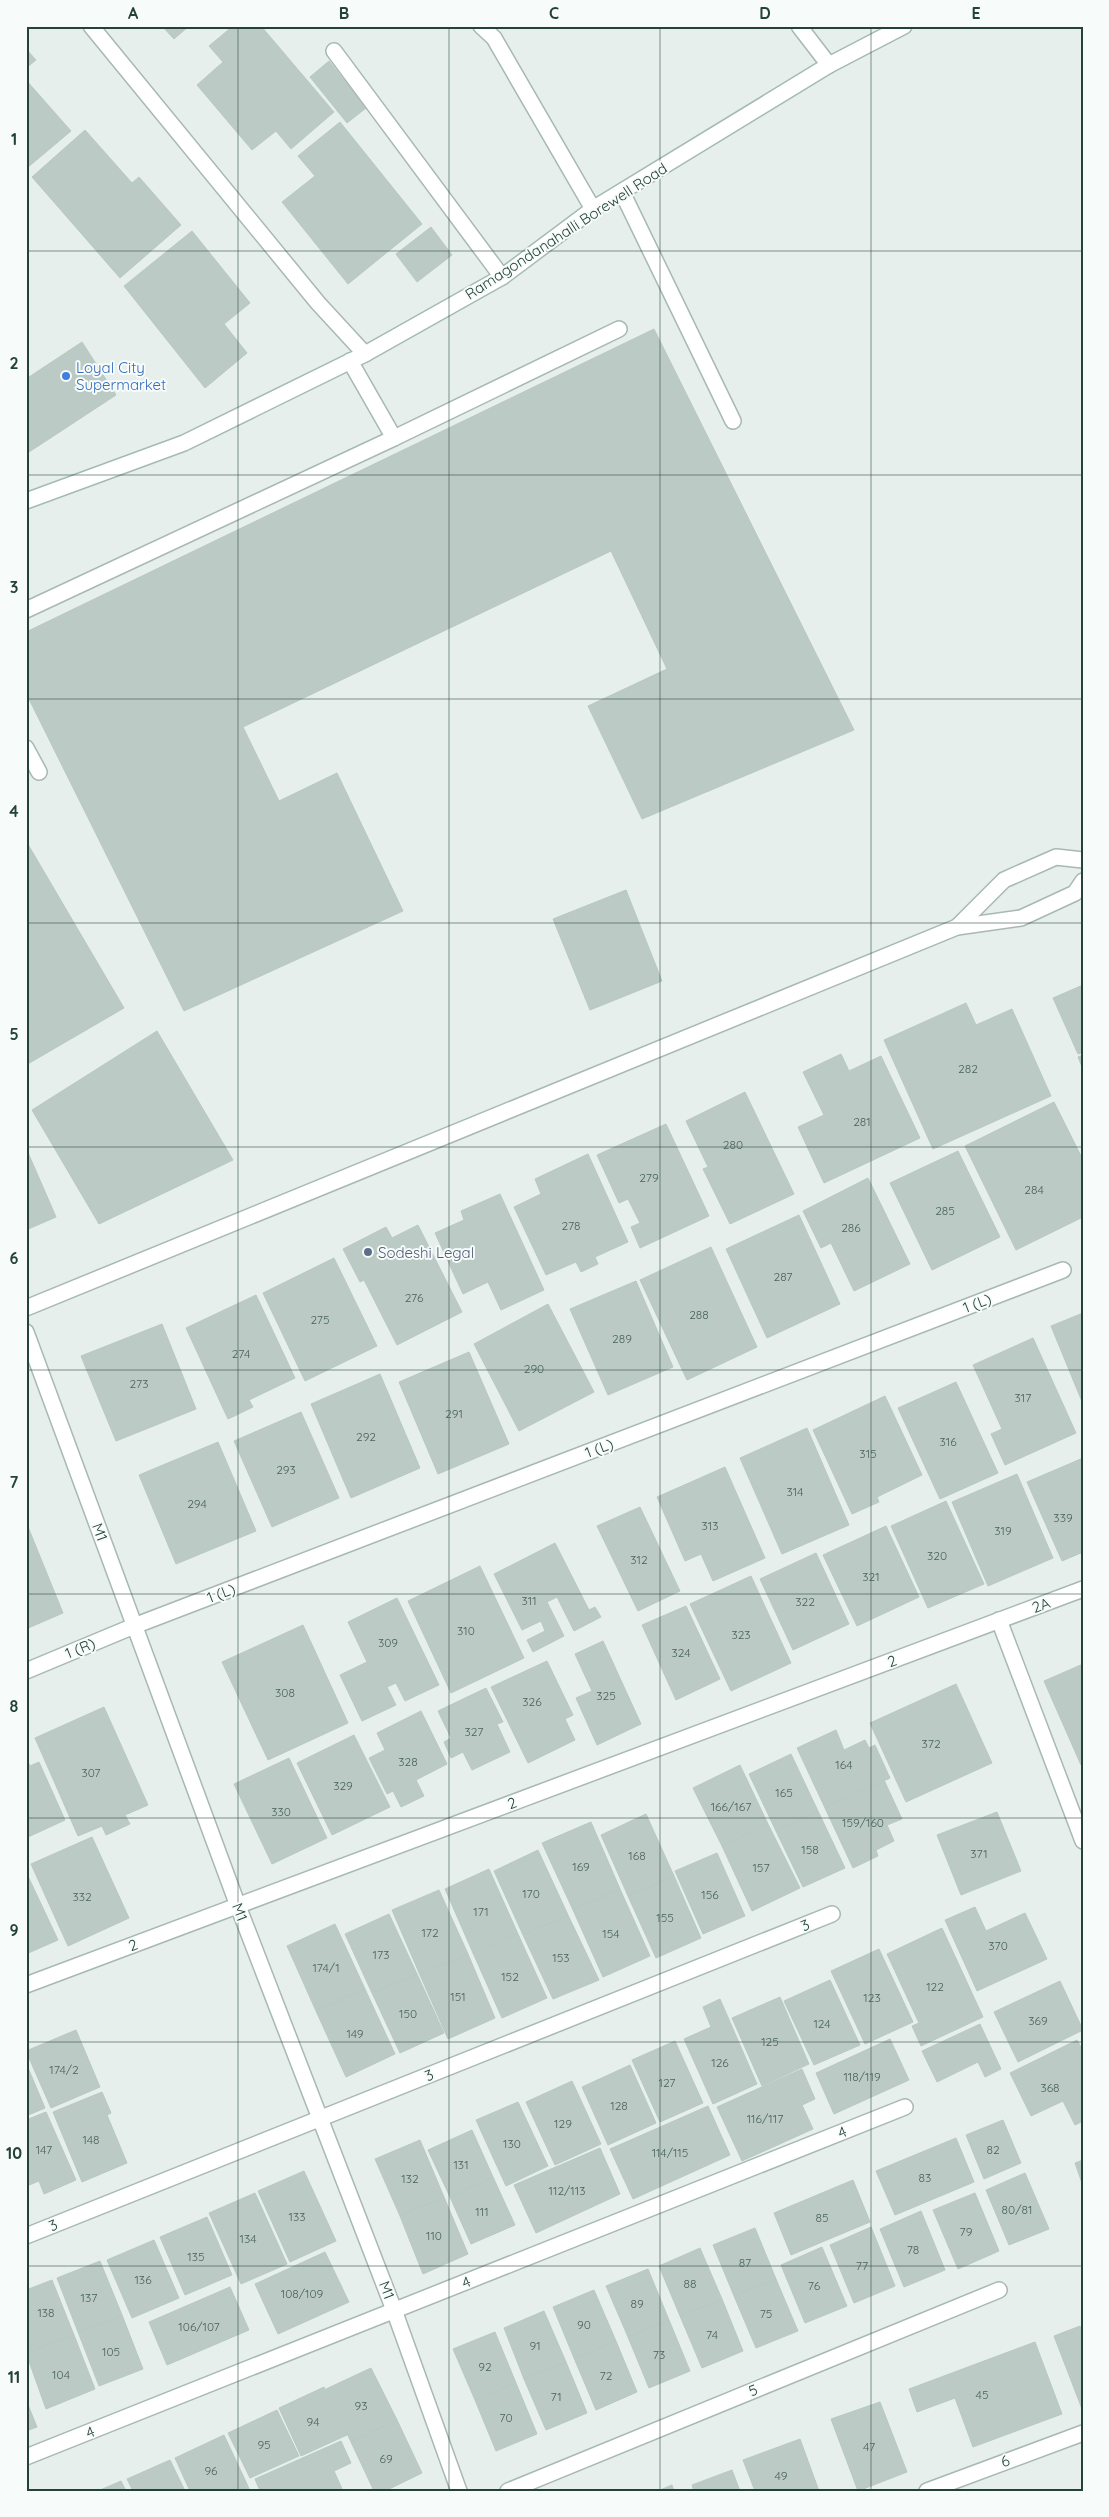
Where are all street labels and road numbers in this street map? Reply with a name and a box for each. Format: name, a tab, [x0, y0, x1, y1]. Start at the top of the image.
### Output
street label: Ramagondanahalli Borewell Road	[461, 158, 671, 304]
street label: 1 (L)	[960, 1289, 994, 1317]
street label: 1 (L)	[582, 1434, 616, 1462]
street label: M1	[88, 1520, 112, 1544]
street label: 1 (L)	[204, 1579, 238, 1607]
street label: 2A	[1029, 1593, 1053, 1617]
street label: 1 (R)	[62, 1633, 98, 1663]
street label: 2	[885, 1651, 899, 1671]
street label: 2	[505, 1793, 519, 1813]
street label: M1	[228, 1900, 252, 1924]
street label: 3	[798, 1915, 812, 1935]
street label: 2	[126, 1935, 140, 1955]
street label: 3	[422, 2065, 436, 2085]
street label: 4	[835, 2122, 849, 2142]
street label: 3	[46, 2215, 60, 2235]
street label: 4	[459, 2272, 473, 2292]
street label: M1	[375, 2278, 399, 2302]
street label: 5	[746, 2380, 760, 2400]
street label: 4	[83, 2422, 97, 2442]
street label: 6	[998, 2451, 1012, 2471]

